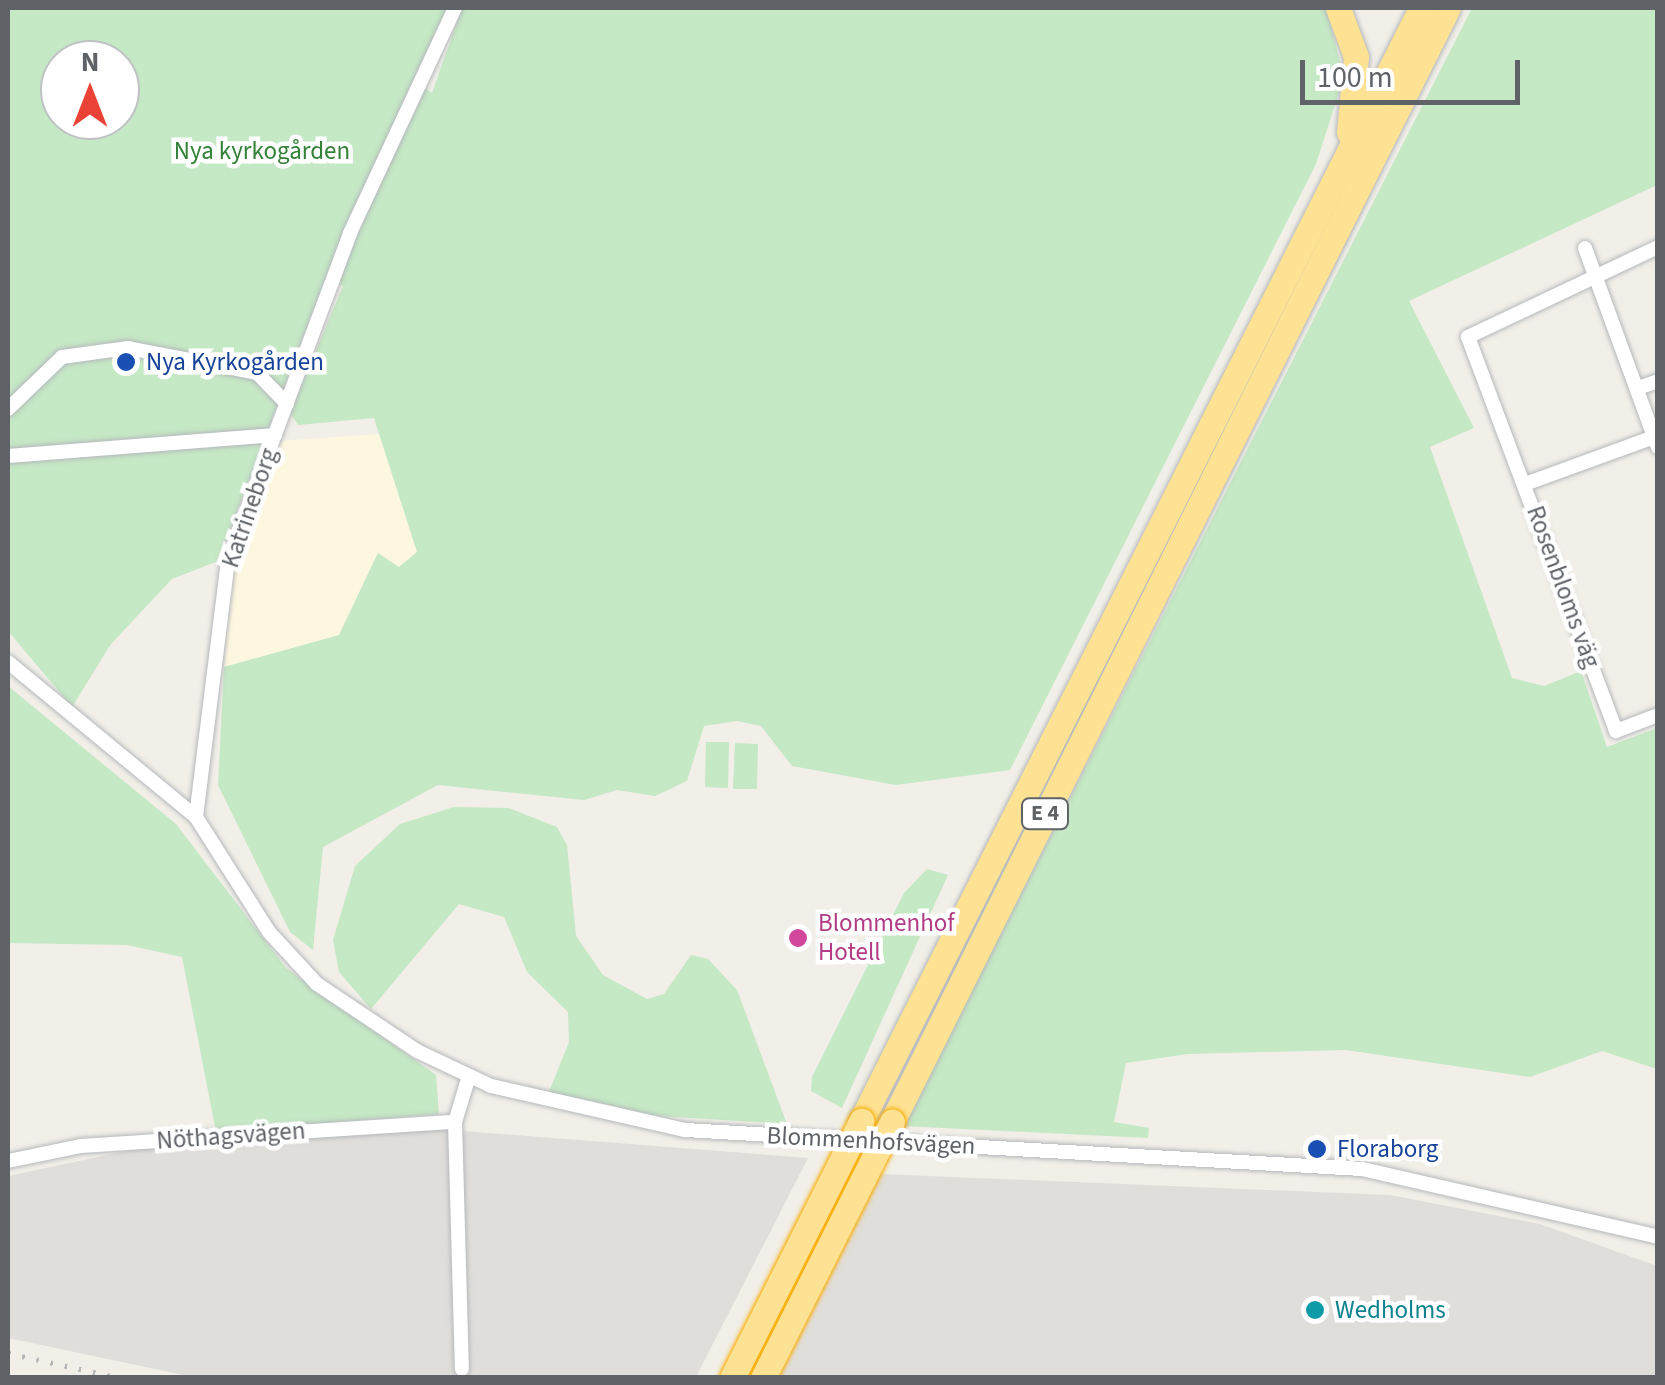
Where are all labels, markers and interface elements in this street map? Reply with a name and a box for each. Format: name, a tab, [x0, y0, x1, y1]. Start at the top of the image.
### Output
north arrow	[40, 40, 140, 140]
scale bar	[1305, 40, 1525, 102]
text: N	[81, 42, 99, 82]
text: 100 m	[1317, 56, 1393, 99]
park label: Nya kyrkogården	[174, 136, 350, 166]
place label: Nya Kyrkogården	[146, 347, 324, 377]
marker: Nya Kyrkogården	[115, 351, 137, 373]
street label: Katrineborg	[216, 444, 284, 572]
street label: Rosenbloms väg	[1520, 502, 1606, 672]
road number: E 4	[1020, 797, 1070, 831]
place label: Blommenhof Hotell	[818, 909, 955, 968]
marker: Blommenhof Hotell	[787, 927, 809, 949]
street label: Nöthagsvägen	[156, 1116, 306, 1156]
street label: Blommenhofsvägen	[766, 1121, 976, 1161]
place label: Floraborg	[1337, 1134, 1438, 1164]
marker: Floraborg	[1306, 1138, 1328, 1160]
place label: Wedholms	[1335, 1295, 1446, 1325]
marker: Wedholms	[1304, 1299, 1326, 1321]

